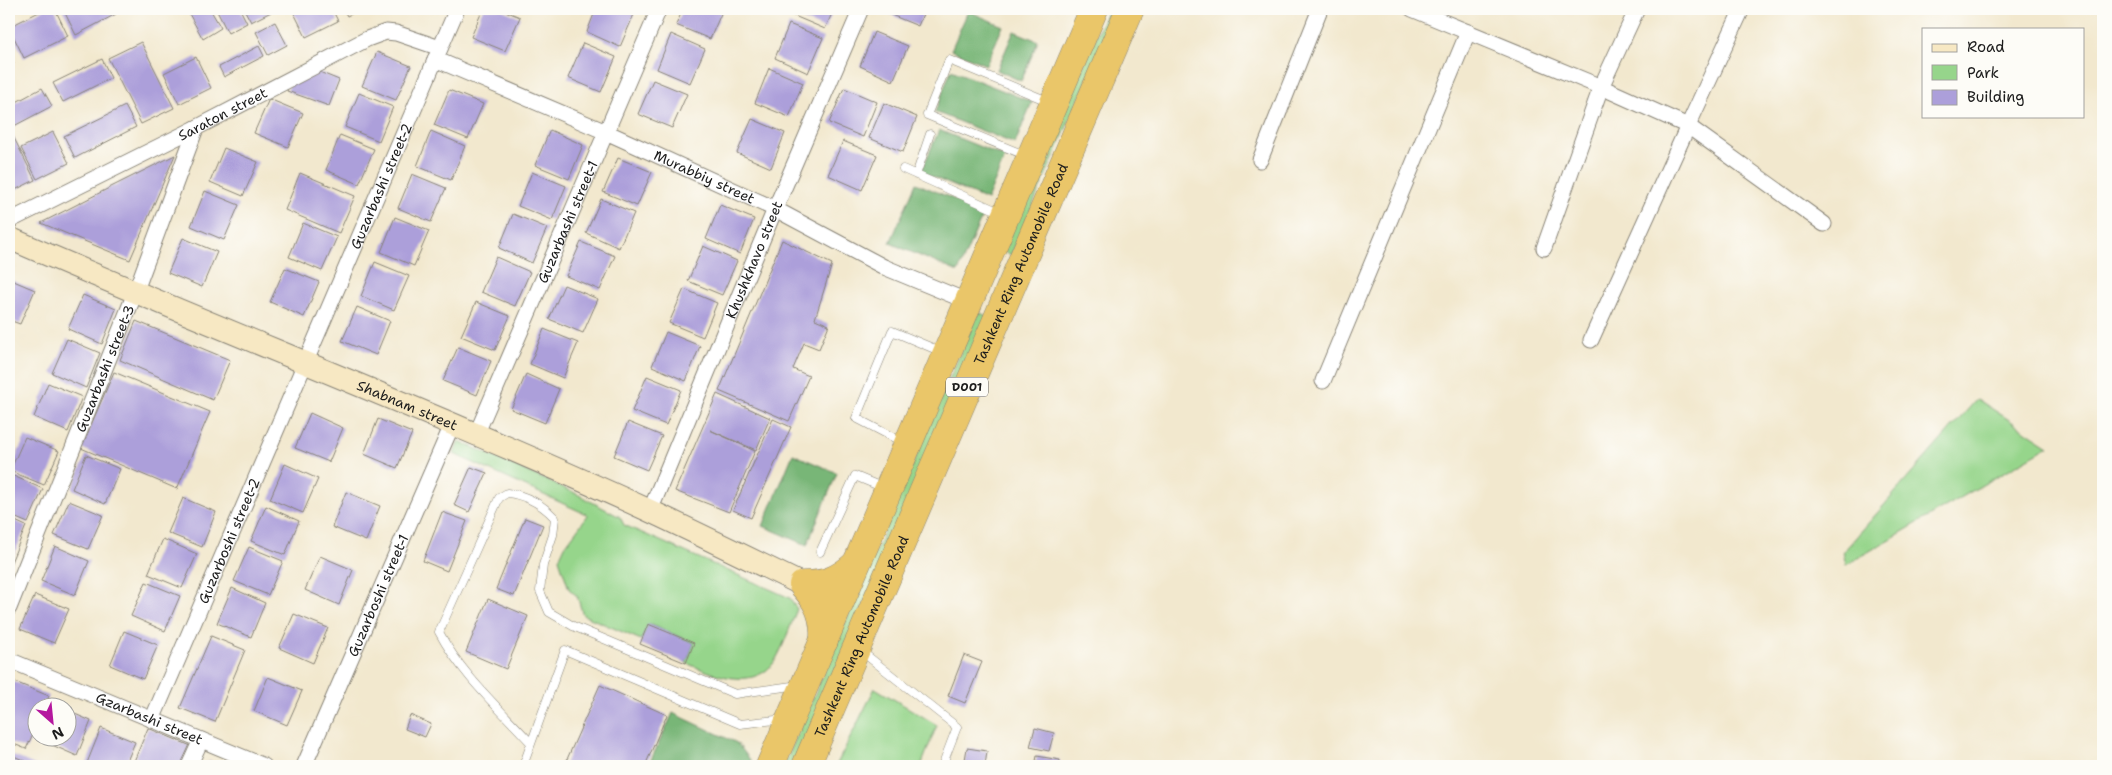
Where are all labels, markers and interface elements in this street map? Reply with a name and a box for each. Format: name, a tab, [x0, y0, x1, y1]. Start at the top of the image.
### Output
legend	[1922, 28, 2084, 118]
text: Road	[1967, 37, 2005, 57]
text: Park	[1967, 63, 1999, 83]
street label: Saraton street	[175, 83, 270, 144]
text: Building	[1967, 87, 2024, 107]
street label: Guzarbashi street-2	[346, 120, 416, 252]
street label: Murabbiy street	[651, 146, 758, 208]
street label: Guzarbashi street-1	[533, 158, 602, 286]
street label: Tashkent Ring Automobile Road	[970, 160, 1072, 368]
street label: Khushkhavo street	[722, 198, 786, 321]
street label: Guzarbashi street-3	[71, 302, 138, 435]
street label: Shabnam street	[354, 376, 460, 434]
road number: D001	[946, 378, 988, 397]
street label: Guzarboshi street-2	[194, 475, 264, 606]
street label: Guzarboshi street-1	[344, 531, 412, 659]
street label: Tashkent Ring Automobile Road	[810, 533, 913, 740]
street label: Gzarbashi street	[93, 688, 206, 749]
north arrow	[28, 698, 78, 748]
text: N	[49, 723, 67, 744]

